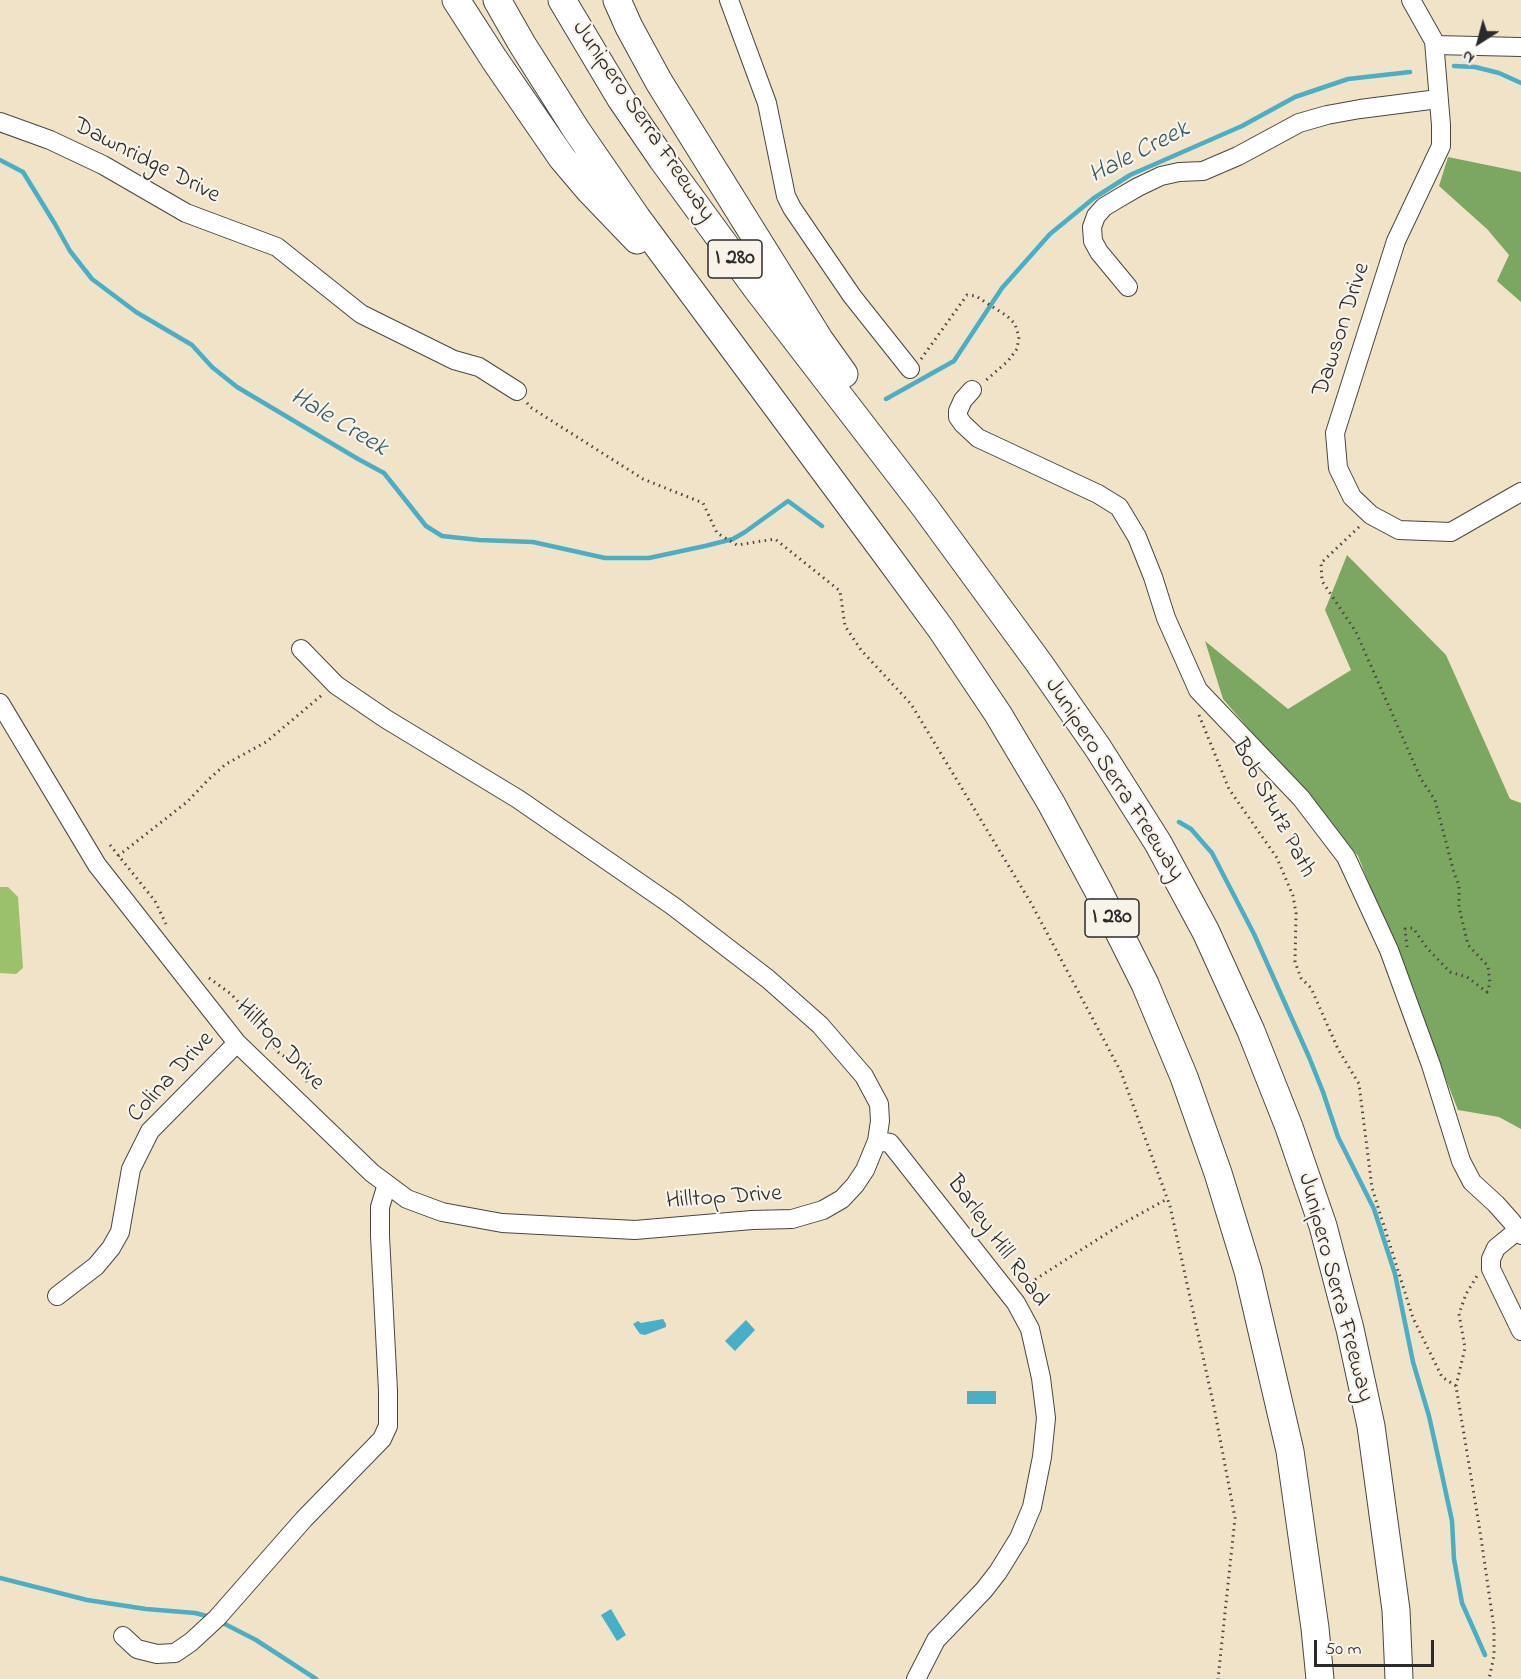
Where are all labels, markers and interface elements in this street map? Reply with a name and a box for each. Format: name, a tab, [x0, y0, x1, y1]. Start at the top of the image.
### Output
north arrow	[1449, 12, 1509, 72]
street label: Junipero Serra Freeway	[564, 16, 720, 228]
text: N	[1457, 44, 1480, 69]
street label: Dawnridge Drive	[68, 113, 224, 211]
water label: Hale Creek	[1085, 115, 1195, 193]
road number: I 280	[708, 240, 762, 278]
street label: Dawson Drive	[1308, 259, 1378, 401]
water label: Hale Creek	[283, 383, 393, 465]
street label: Junipero Serra Freeway	[1037, 673, 1189, 887]
street label: Bob Stutz Path	[1223, 735, 1321, 883]
road number: I 280	[1085, 899, 1139, 937]
street label: Hilltop Drive	[228, 994, 330, 1098]
street label: Colina Drive	[123, 1026, 221, 1130]
street label: Junipero Serra Freeway	[1290, 1170, 1378, 1406]
street label: Barley Hill Road	[939, 1171, 1053, 1313]
street label: Hilltop Drive	[665, 1181, 783, 1217]
scale bar	[1317, 1628, 1437, 1666]
text: 50 m	[1325, 1637, 1362, 1663]

